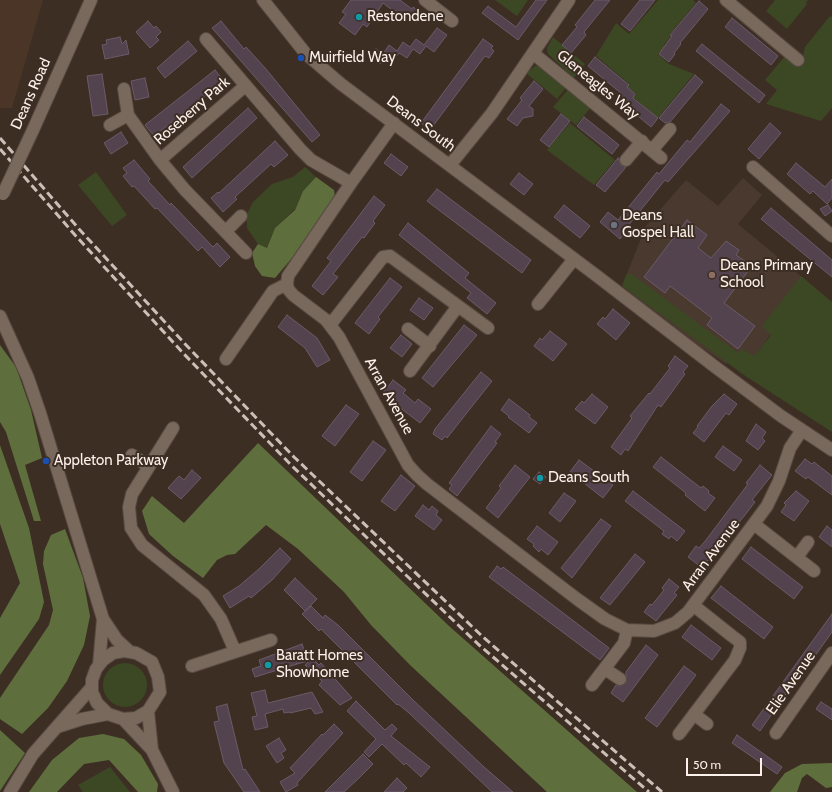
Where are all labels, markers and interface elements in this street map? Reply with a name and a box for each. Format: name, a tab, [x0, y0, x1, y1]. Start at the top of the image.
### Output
place label: Restondene	[367, 8, 443, 26]
marker: Restondene	[354, 12, 364, 22]
street label: Gleneagles Way	[553, 46, 643, 124]
place label: Muirfield Way	[309, 49, 396, 67]
marker: Muirfield Way	[296, 53, 306, 63]
street label: Deans Road	[7, 56, 55, 132]
street label: Roseberry Park	[150, 73, 234, 149]
street label: Deans South	[383, 92, 459, 156]
place label: Deans Gospel Hall	[622, 207, 694, 242]
marker: Deans Gospel Hall	[609, 220, 619, 230]
place label: Deans Primary School	[720, 257, 813, 292]
marker: Deans Primary School	[707, 270, 717, 280]
street label: Arran Avenue	[360, 354, 418, 438]
place label: Appleton Parkway	[54, 452, 168, 470]
marker: Appleton Parkway	[41, 456, 51, 466]
place label: Deans South	[548, 469, 630, 487]
marker: Deans South	[535, 473, 545, 483]
street label: Arran Avenue	[678, 516, 744, 594]
place label: Baratt Homes Showhome	[276, 647, 363, 682]
street label: Elie Avenue	[763, 648, 819, 718]
marker: Baratt Homes Showhome	[263, 660, 273, 670]
scale bar	[688, 750, 764, 776]
text: 50 m	[693, 757, 721, 772]

